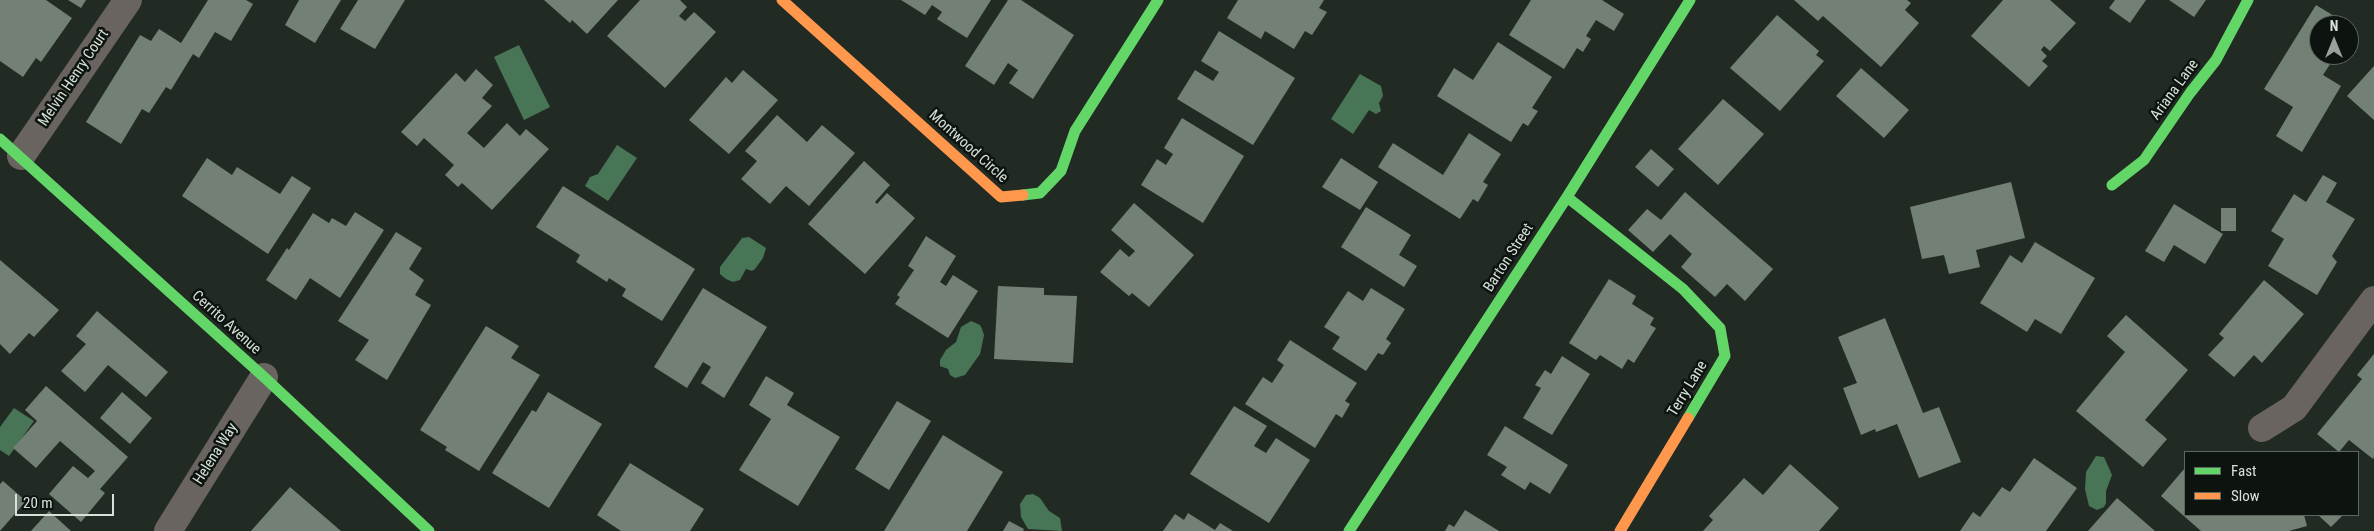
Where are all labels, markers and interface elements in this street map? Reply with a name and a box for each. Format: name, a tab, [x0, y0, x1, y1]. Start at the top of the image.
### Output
north arrow	[2309, 15, 2359, 65]
text: N	[2330, 18, 2338, 34]
street label: Melvin Henry Court	[35, 26, 113, 130]
street label: Ariana Lane	[2147, 56, 2203, 124]
street label: Montwood Circle	[925, 107, 1011, 187]
street label: Barton Street	[1480, 220, 1538, 296]
street label: Cerrito Avenue	[188, 287, 264, 359]
street label: Terry Lane	[1664, 358, 1712, 420]
street label: Helena Way	[190, 420, 242, 488]
legend	[2184, 451, 2359, 516]
text: Fast	[2231, 462, 2256, 480]
scale bar	[18, 484, 116, 516]
text: Slow	[2231, 487, 2260, 505]
text: 20 m	[23, 494, 53, 512]

